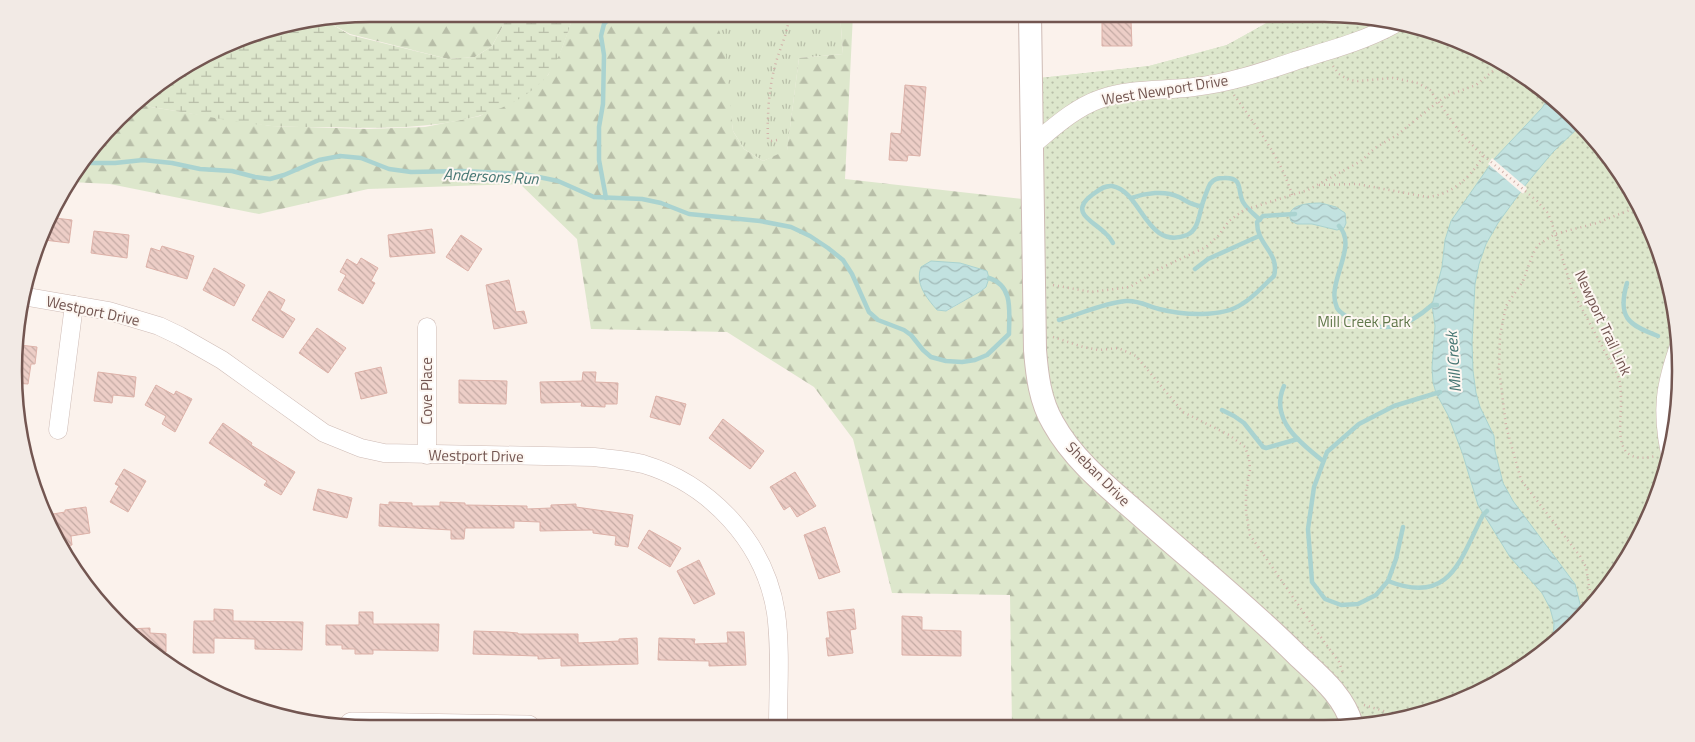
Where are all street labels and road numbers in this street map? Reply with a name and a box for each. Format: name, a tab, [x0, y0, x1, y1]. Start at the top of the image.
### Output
street label: West Newport Drive	[1100, 68, 1230, 111]
street label: Newport Trail Link	[1569, 266, 1638, 379]
street label: Westport Drive	[44, 289, 142, 332]
street label: Cove Place	[415, 357, 438, 425]
street label: Sheban Drive	[1061, 436, 1136, 511]
street label: Westport Drive	[428, 443, 524, 468]

